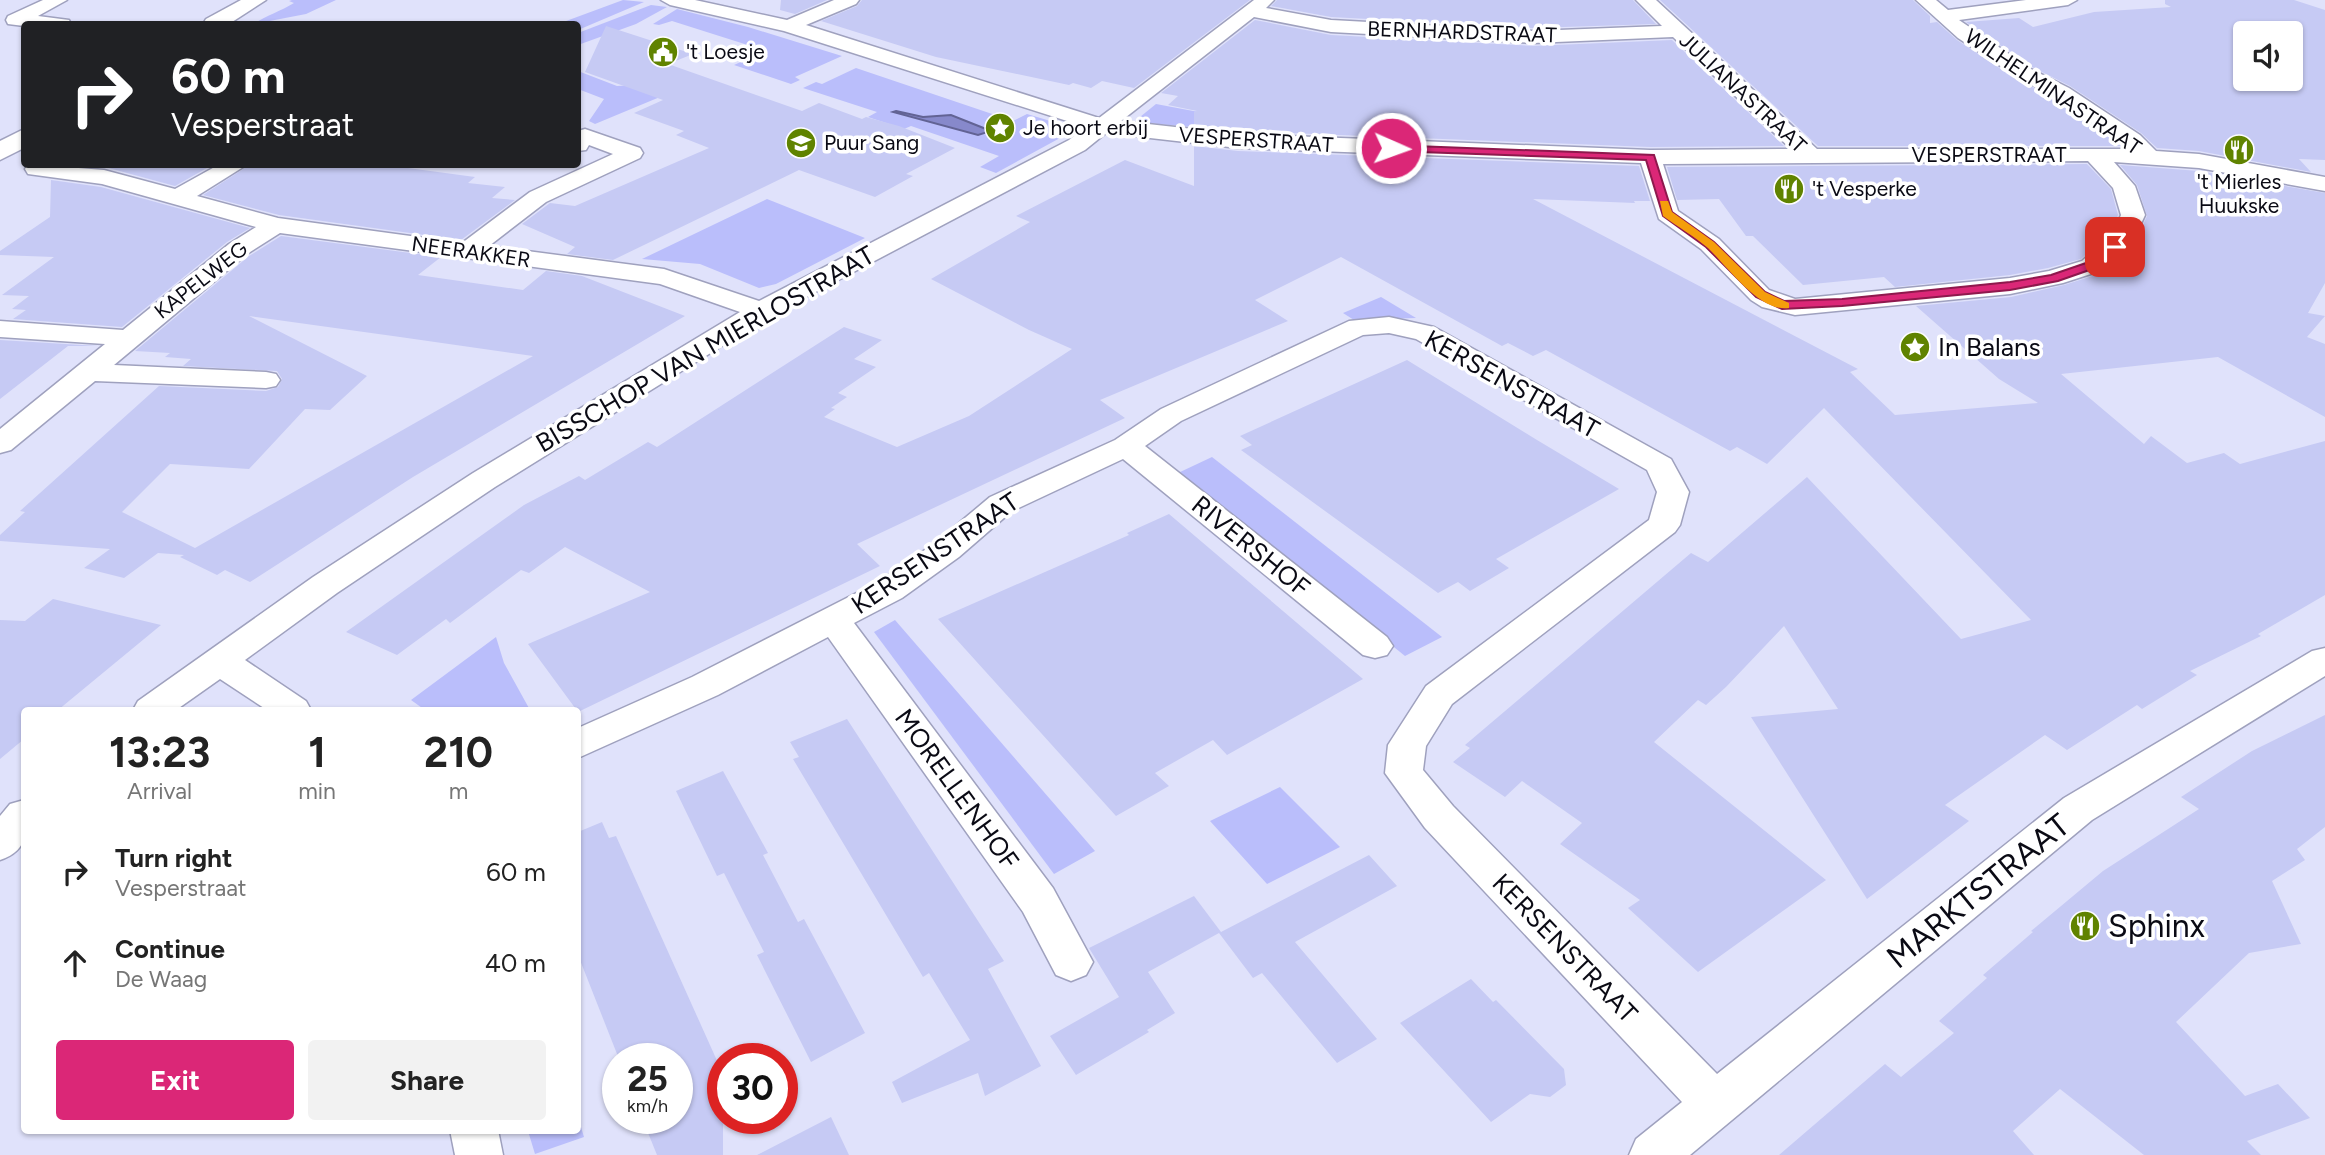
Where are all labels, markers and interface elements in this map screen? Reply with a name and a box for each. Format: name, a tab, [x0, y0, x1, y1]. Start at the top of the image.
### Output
street label: BERNHARDSTRAAT	[1367, 16, 1558, 47]
map controls	[2233, 21, 2303, 91]
button: sound	[2233, 21, 2303, 91]
street label: WILHELMINASTRAAT	[1960, 23, 2147, 160]
street label: JULIANASTRAAT	[1675, 27, 1812, 158]
public building icon: 't Loesje	[646, 35, 680, 69]
place label: 't Loesje	[686, 39, 765, 64]
text: 60 m	[171, 46, 286, 105]
icon: right	[56, 49, 147, 140]
text: Vesperstraat	[171, 106, 354, 144]
place icon: Je hoort erbij	[983, 111, 1017, 145]
position arrow	[1354, 111, 1428, 185]
place label: Je hoort erbij	[1023, 115, 1148, 140]
street label: VESPERSTRAAT	[1178, 122, 1335, 157]
school or university icon: Puur Sang	[784, 126, 818, 160]
place label: Puur Sang	[824, 130, 919, 155]
restaurant icon: 't Mierles Huukske	[2222, 133, 2256, 167]
street label: VESPERSTRAAT	[1911, 142, 2067, 167]
place label: 't Mierles Huukske	[2197, 169, 2281, 218]
restaurant icon: 't Vesperke	[1772, 172, 1806, 206]
place label: 't Vesperke	[1812, 176, 1917, 201]
pin	[2085, 217, 2145, 277]
icon: arrive	[2096, 228, 2134, 266]
street label: NEERAKKER	[410, 231, 532, 272]
street label: KAPELWEG	[149, 236, 252, 324]
street label: BISSCHOP VAN MIERLOSTRAAT	[530, 238, 881, 459]
street label: KERSENSTRAAT	[1419, 323, 1606, 446]
place icon: In Balans	[1898, 330, 1932, 364]
place label: In Balans	[1938, 331, 2041, 363]
street label: KERSENSTRAAT	[845, 485, 1025, 621]
street label: RIVERSHOF	[1185, 489, 1317, 603]
street label: MORELLENHOF	[888, 703, 1026, 875]
text: 13:23	[109, 727, 210, 778]
text: 1	[308, 727, 326, 778]
text: 210	[424, 727, 493, 778]
text: Arrival	[127, 777, 192, 805]
text: min	[298, 777, 336, 805]
text: m	[449, 777, 468, 805]
street label: MARKTSTRAAT	[1879, 806, 2077, 976]
text: Turn right	[115, 842, 232, 874]
icon: right	[56, 853, 94, 891]
text: 60 m	[486, 856, 546, 888]
street label: KERSENSTRAAT	[1486, 867, 1645, 1030]
text: Vesperstraat	[115, 874, 247, 902]
place label: Sphinx	[2108, 907, 2205, 945]
restaurant icon: Sphinx	[2068, 909, 2102, 943]
text: Continue	[115, 933, 225, 965]
icon: ahead	[56, 944, 94, 982]
text: 40 m	[485, 947, 546, 979]
text: De Waag	[115, 965, 207, 993]
button: Exit	[56, 1040, 294, 1120]
button: Share	[308, 1040, 546, 1120]
speed limit sign: 30	[707, 1043, 798, 1134]
text: 25	[627, 1058, 668, 1100]
text: km/h	[627, 1095, 668, 1117]

